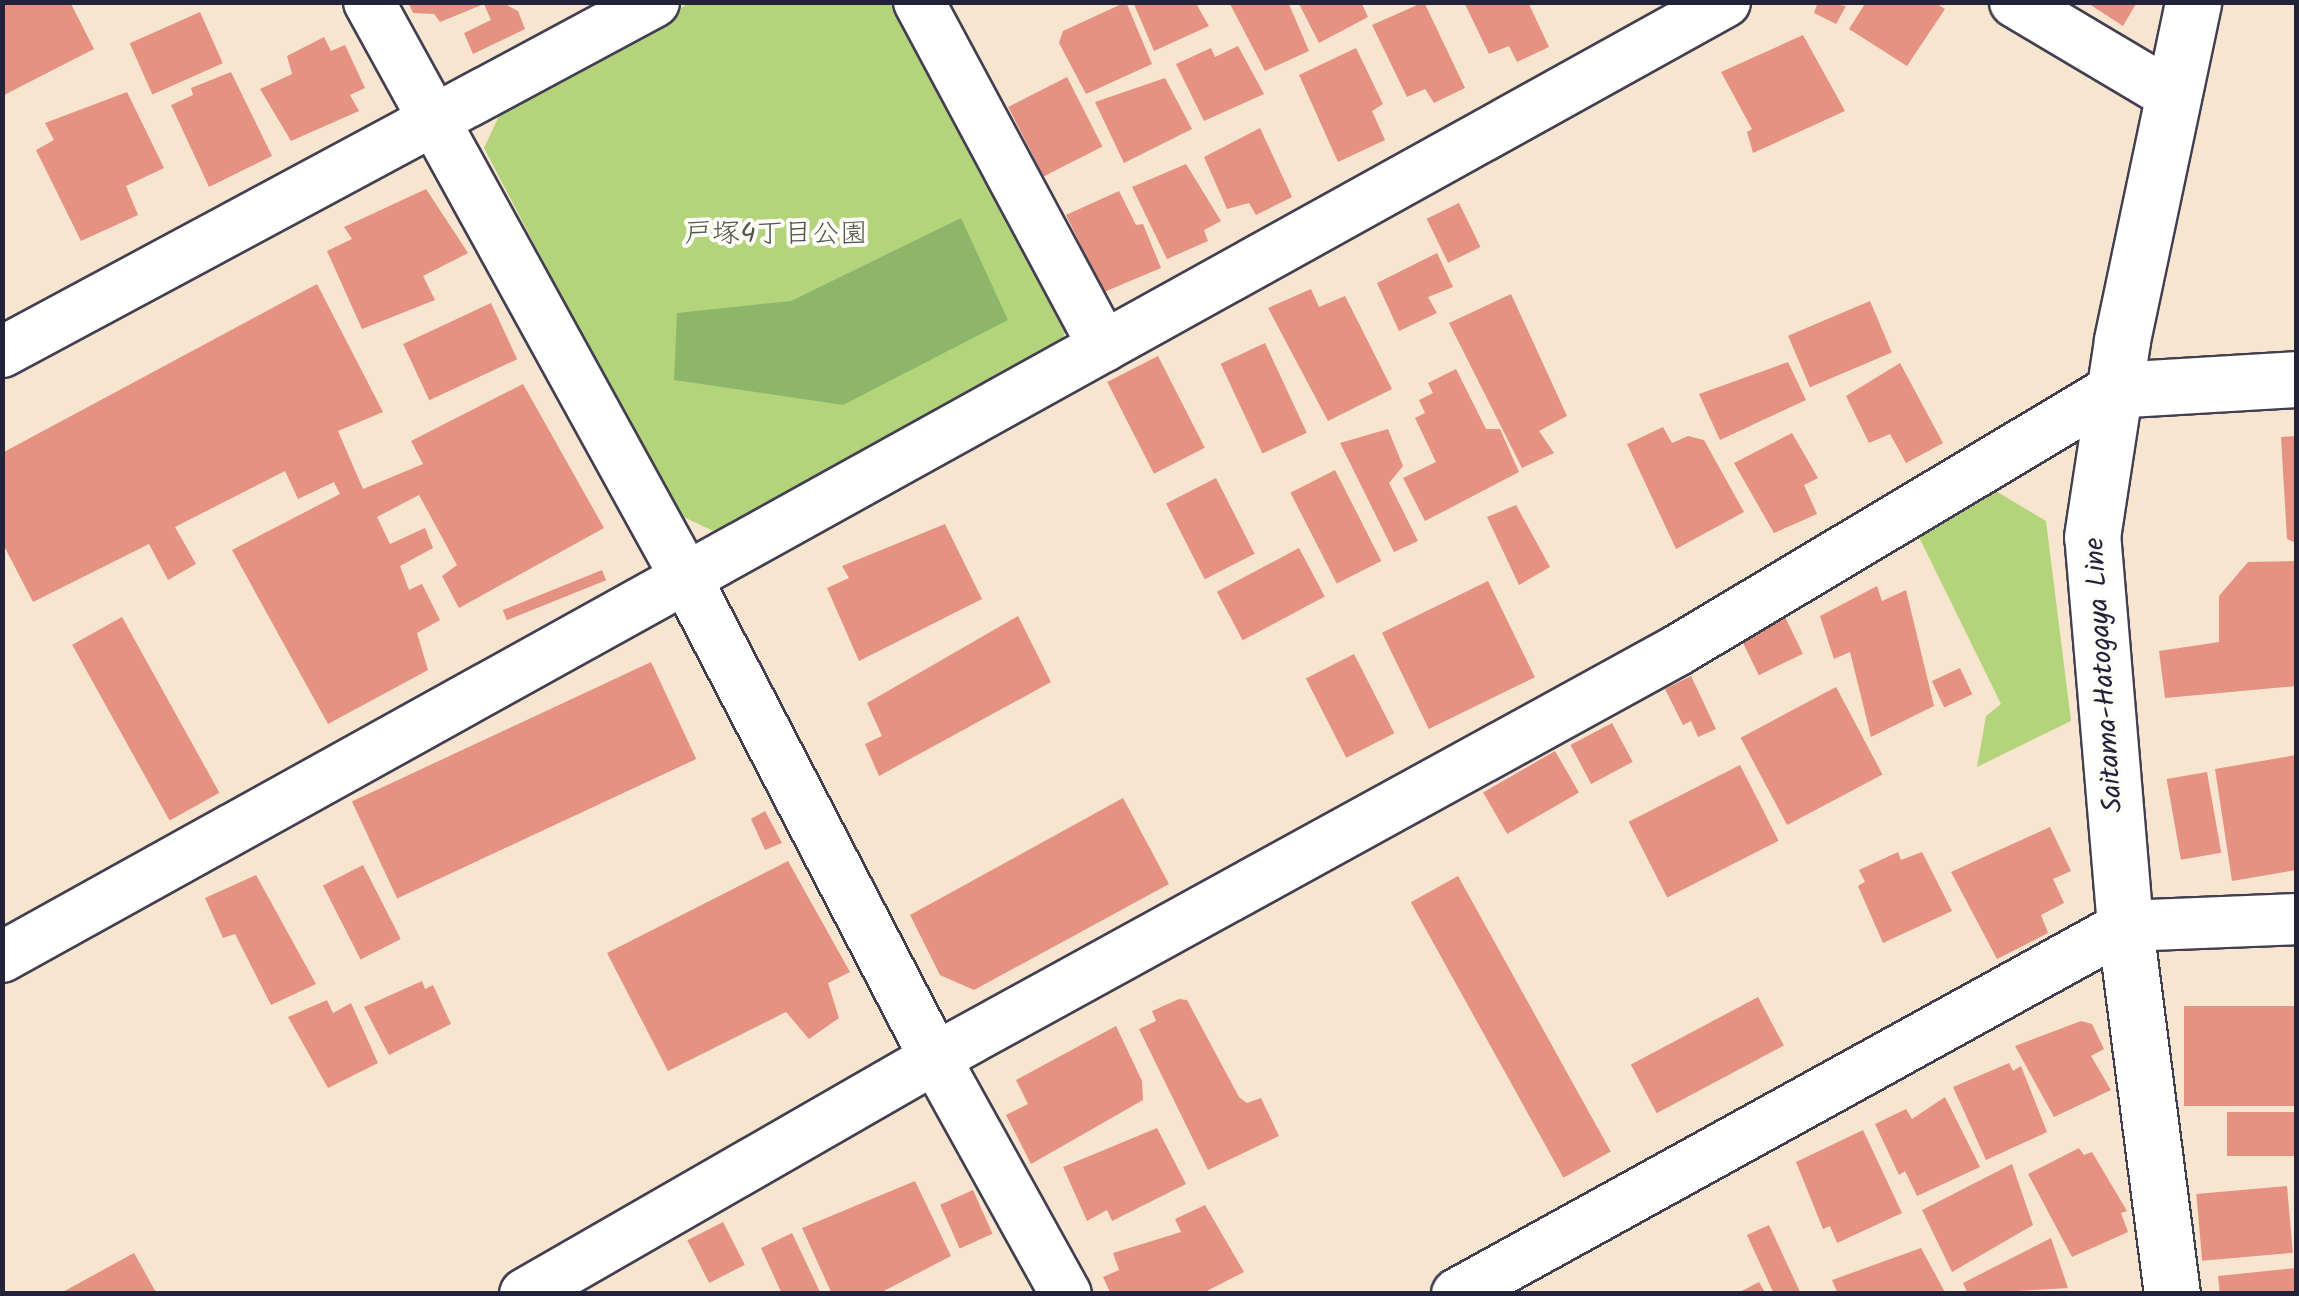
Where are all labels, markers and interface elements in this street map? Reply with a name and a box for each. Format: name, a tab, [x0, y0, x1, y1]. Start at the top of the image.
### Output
park label: 戸塚4丁目公園	[684, 218, 868, 252]
street label: Saitama-Hatogaya Line	[2079, 536, 2131, 814]

